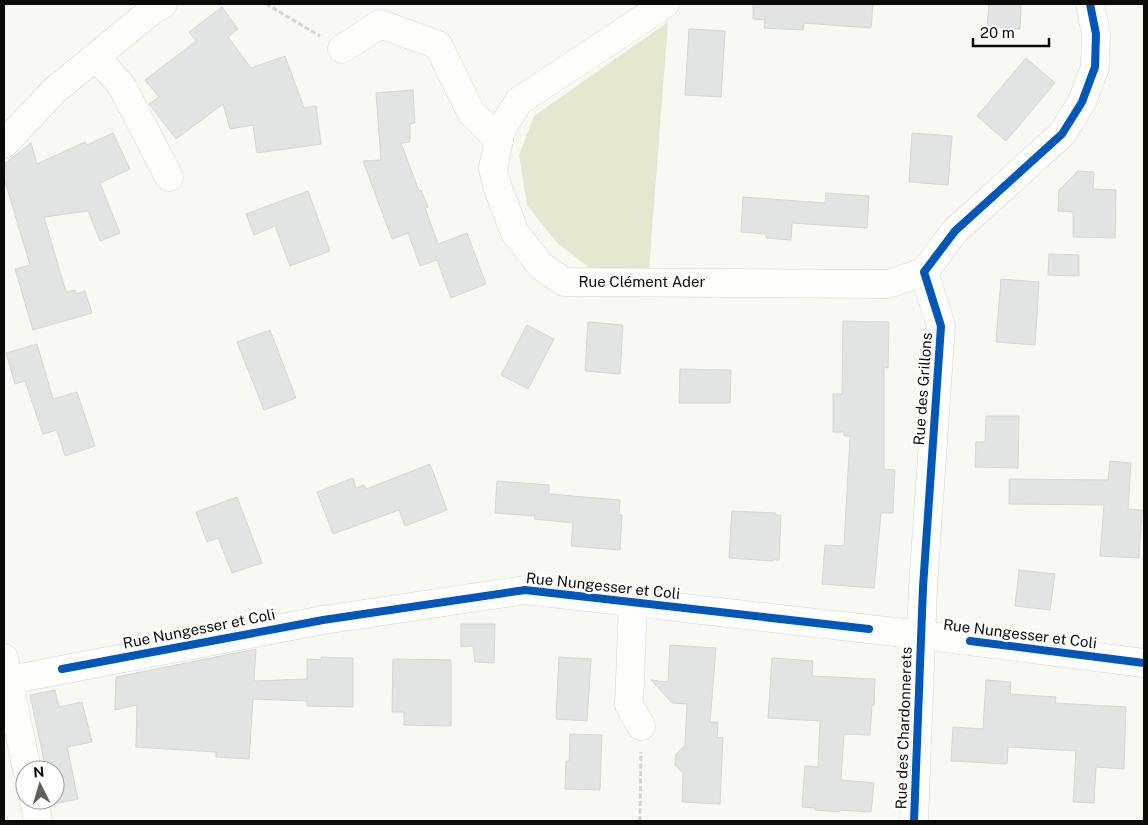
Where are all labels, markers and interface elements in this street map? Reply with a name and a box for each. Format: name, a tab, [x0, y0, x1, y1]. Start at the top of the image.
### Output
scale bar	[973, 15, 1049, 47]
text: 20 m	[980, 24, 1015, 41]
street label: Rue Clément Ader	[579, 273, 706, 290]
street label: Rue des Grillons	[910, 332, 935, 446]
street label: Rue Nungesser et Coli	[525, 569, 681, 602]
street label: Rue Nungesser et Coli	[121, 605, 276, 652]
street label: Rue Nungesser et Coli	[942, 616, 1098, 651]
street label: Rue des Chardonnerets	[892, 646, 915, 810]
north arrow	[15, 760, 65, 810]
text: N	[33, 764, 45, 780]

